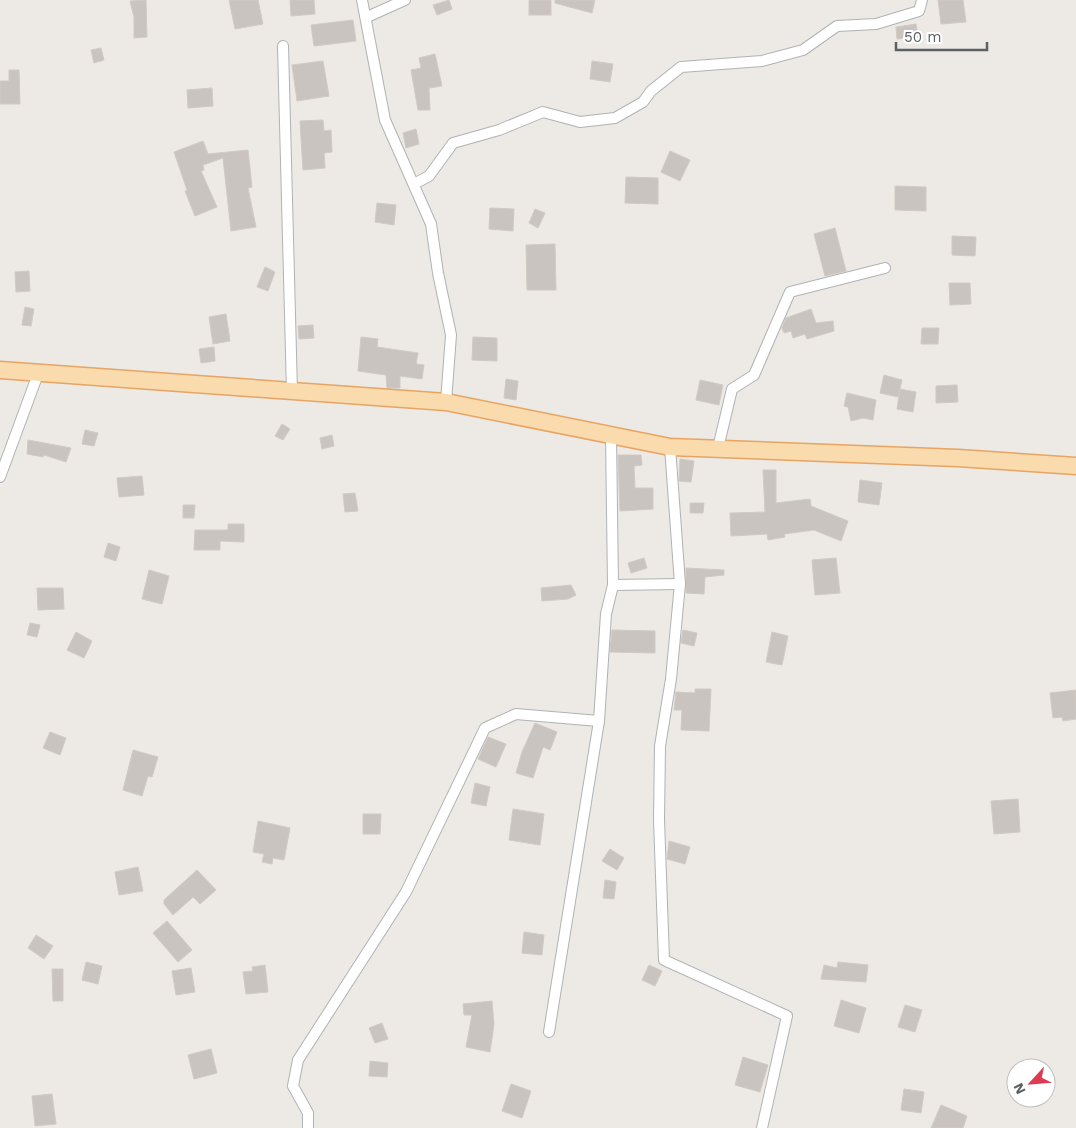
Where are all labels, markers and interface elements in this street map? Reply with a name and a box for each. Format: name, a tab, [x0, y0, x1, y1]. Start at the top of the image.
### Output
scale bar	[896, 20, 987, 52]
text: 50 m	[904, 28, 941, 46]
north arrow	[1006, 1058, 1056, 1108]
text: N	[1010, 1081, 1029, 1097]

